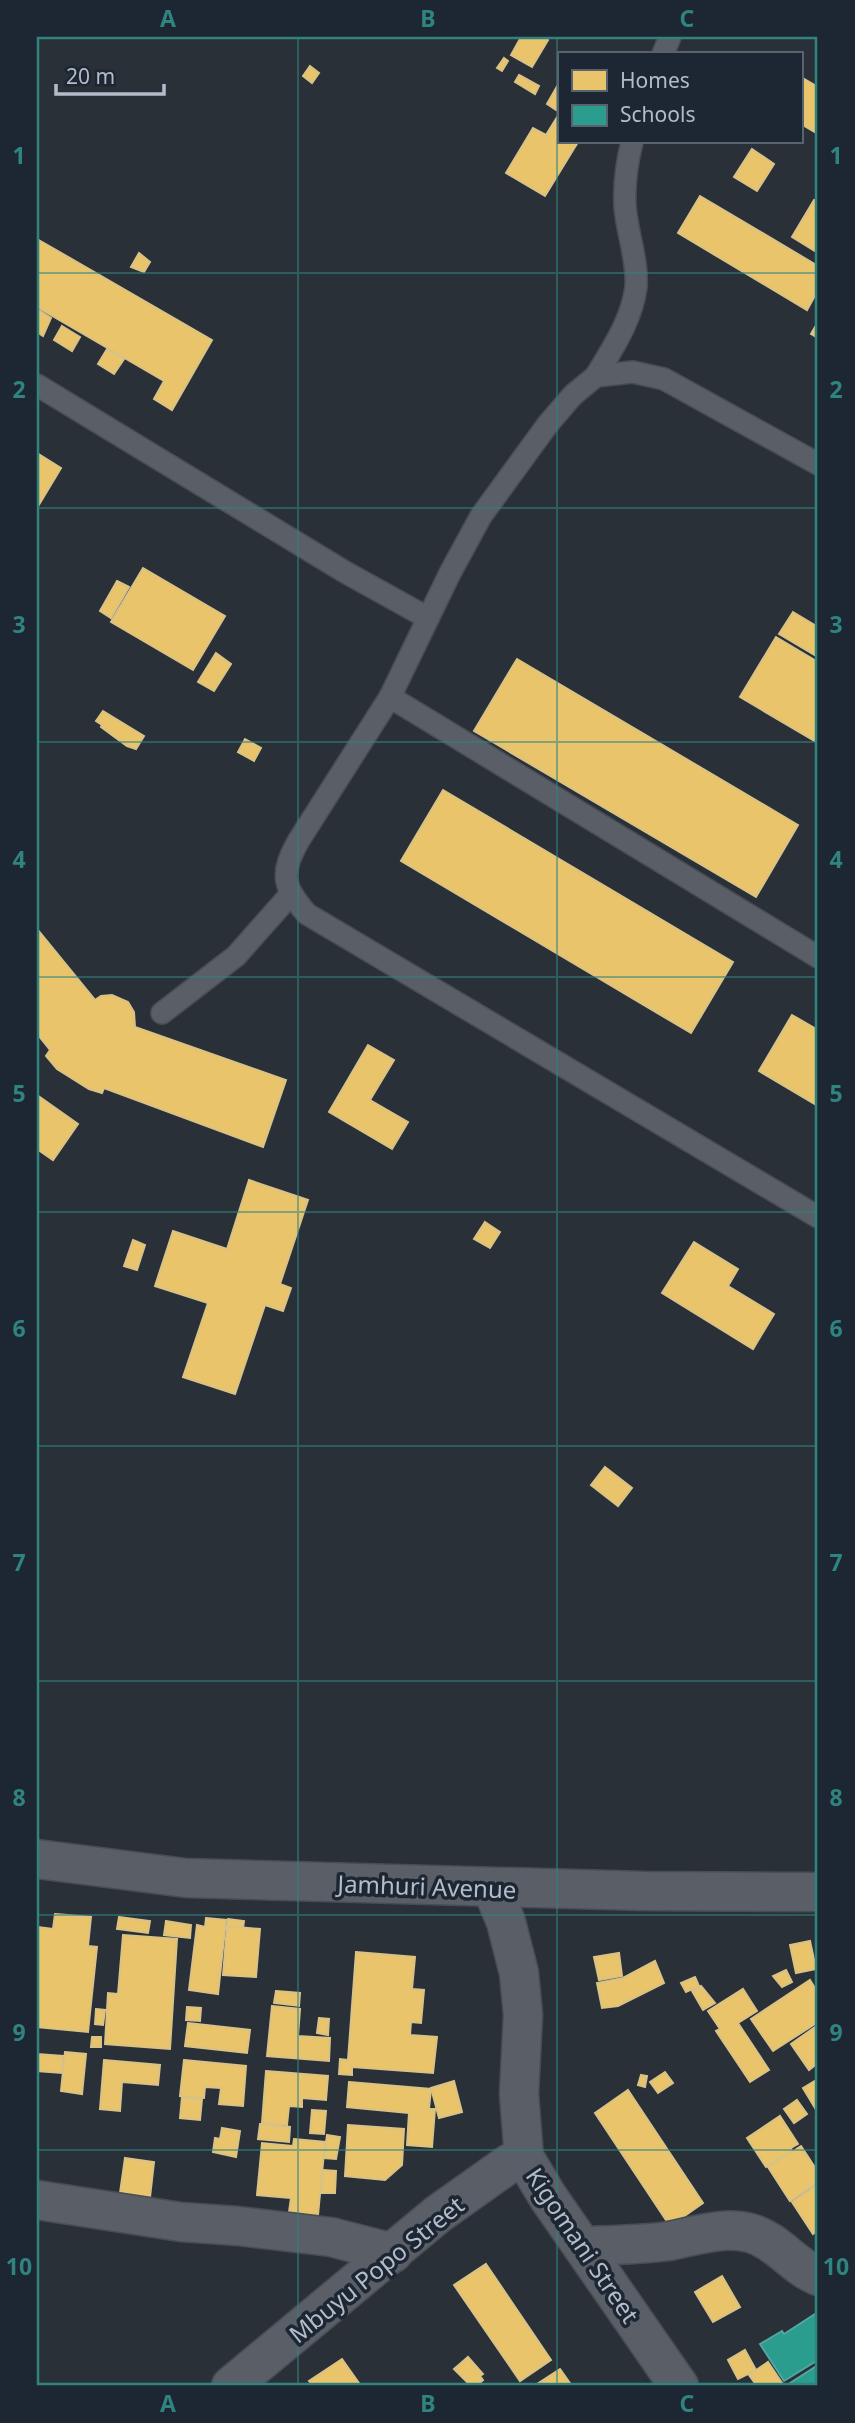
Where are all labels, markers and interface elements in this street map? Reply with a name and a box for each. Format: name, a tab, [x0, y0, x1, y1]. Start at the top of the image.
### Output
text: A	[160, 2, 176, 34]
text: B	[420, 2, 436, 34]
text: C	[680, 2, 695, 34]
scale bar	[56, 52, 164, 96]
legend	[558, 52, 802, 144]
text: 20 m	[66, 62, 115, 90]
text: Homes	[620, 66, 690, 94]
text: Schools	[620, 100, 695, 128]
text: 1	[12, 139, 26, 171]
text: 1	[829, 139, 843, 171]
text: 2	[12, 373, 26, 405]
text: 2	[829, 373, 843, 405]
text: 3	[12, 608, 26, 640]
text: 3	[829, 608, 843, 640]
text: 4	[12, 843, 26, 875]
text: 4	[829, 843, 843, 875]
text: 5	[12, 1077, 26, 1109]
text: 5	[829, 1077, 843, 1109]
text: 6	[12, 1312, 26, 1344]
text: 6	[829, 1312, 843, 1344]
text: 7	[12, 1546, 26, 1578]
text: 7	[829, 1546, 843, 1578]
text: 8	[12, 1781, 26, 1813]
text: 8	[829, 1781, 843, 1813]
street label: Jamhuri Avenue	[335, 1866, 517, 1906]
text: 9	[12, 2016, 26, 2048]
text: 9	[829, 2016, 843, 2048]
street label: Kigomani Street	[519, 2161, 647, 2329]
street label: Mbuyu Popo Street	[282, 2188, 471, 2350]
text: 10	[6, 2250, 32, 2282]
text: 10	[823, 2250, 849, 2282]
text: A	[160, 2387, 176, 2419]
text: B	[420, 2387, 436, 2419]
text: C	[680, 2387, 695, 2419]

